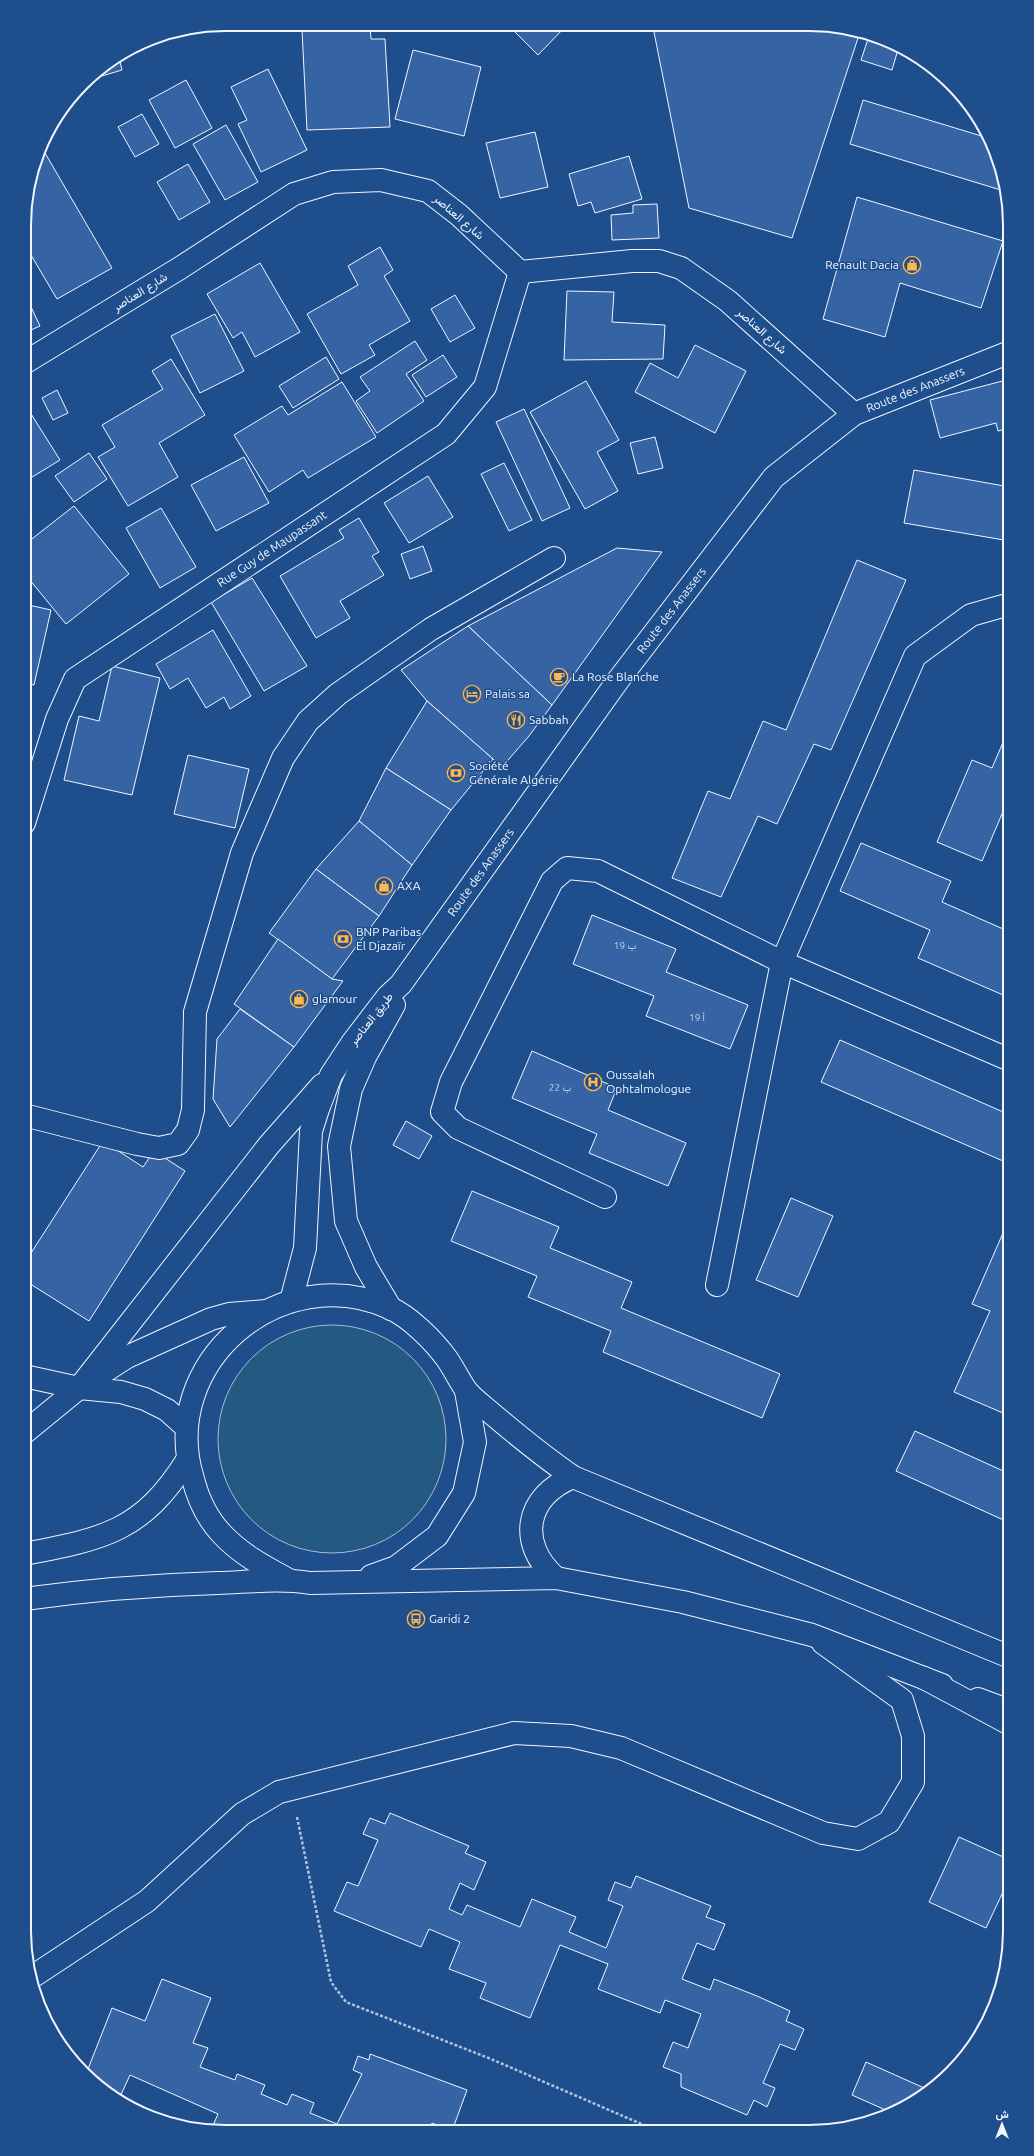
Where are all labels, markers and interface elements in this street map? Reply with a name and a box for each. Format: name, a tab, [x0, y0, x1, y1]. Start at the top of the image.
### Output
street label: شارع العناصر	[429, 191, 487, 244]
shop icon: Renault Dacia	[902, 255, 922, 275]
place label: Renault Dacia	[825, 258, 899, 271]
street label: شارع العناصر	[109, 270, 171, 317]
street label: شارع العناصر	[732, 304, 790, 358]
street label: Route des Anassers	[864, 364, 966, 415]
street label: Rue Guy de Maupassant	[215, 508, 329, 589]
street label: Route des Anassers	[634, 565, 708, 656]
cafe icon: La Rose Blanche	[549, 667, 569, 687]
place label: La Rose Blanche	[572, 670, 659, 683]
hotel icon: Palais sa	[462, 684, 482, 704]
place label: Palais sa	[485, 687, 530, 700]
restaurant icon: Sabbah	[506, 710, 526, 730]
place label: Sabbah	[529, 713, 569, 726]
place label: Société Générale Algérie	[469, 759, 559, 786]
bank icon: Société Générale Algérie	[446, 763, 466, 783]
street label: Route des Anassers	[445, 826, 516, 918]
shop icon: AXA	[374, 876, 394, 896]
place label: AXA	[397, 879, 421, 892]
place label: BNP Paribas El Djazaïr	[356, 925, 421, 952]
bank icon: BNP Paribas El Djazaïr	[333, 929, 353, 949]
house number: ب 19	[614, 940, 636, 952]
shop icon: glamour	[289, 989, 309, 1009]
street label: طريق العناصر	[345, 990, 397, 1050]
place label: glamour	[312, 992, 357, 1005]
house number: أ 19	[689, 1012, 706, 1023]
place label: Oussalah Ophtalmologue	[606, 1068, 691, 1095]
hospital icon: Oussalah Ophtalmologue	[583, 1072, 603, 1092]
house number: ب 22	[549, 1082, 571, 1094]
bus stop icon: Garidi 2	[406, 1609, 426, 1629]
place label: Garidi 2	[429, 1612, 470, 1625]
north arrow	[982, 2104, 1022, 2144]
text: ش	[995, 2108, 1009, 2121]

